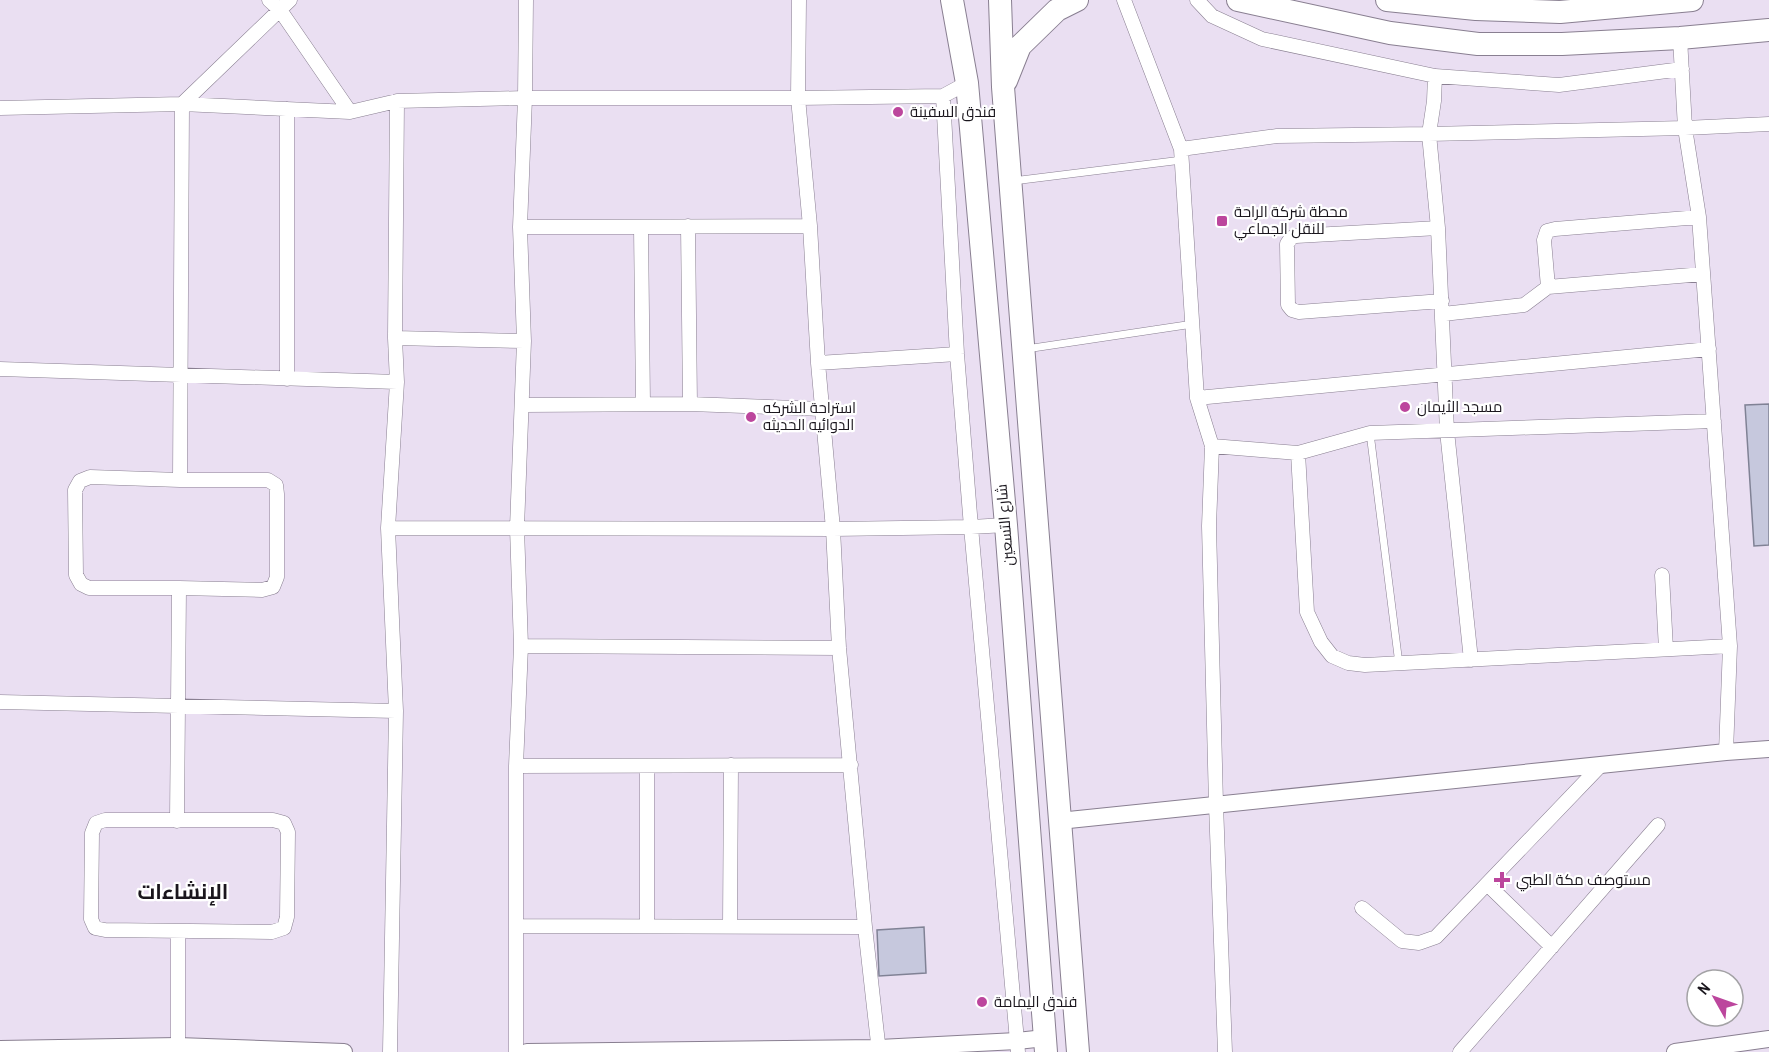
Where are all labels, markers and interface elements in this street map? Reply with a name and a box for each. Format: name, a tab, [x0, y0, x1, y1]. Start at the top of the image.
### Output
place label: فندق السفينة	[910, 101, 996, 122]
marker: فندق السفينة	[891, 105, 905, 119]
place label: محطة شركة الراحة للنقل الجماعي	[1234, 201, 1348, 241]
marker: محطة شركة الراحة للنقل الجماعي	[1215, 214, 1229, 228]
place label: مسجد الأيمان	[1417, 396, 1502, 417]
place label: استراحة الشركه الدوائيه الحديثه	[763, 397, 856, 435]
marker: مسجد الأيمان	[1398, 400, 1412, 414]
marker: استراحة الشركه الدوائيه الحديثه	[744, 410, 758, 424]
street label: شارع التسعين	[990, 483, 1020, 567]
place label: مستوصف مكة الطبي	[1516, 869, 1651, 892]
marker: مستوصف مكة الطبي	[1493, 871, 1511, 889]
district label: الإنشاءات	[138, 877, 228, 906]
north arrow	[1685, 968, 1745, 1028]
text: N	[1692, 978, 1715, 999]
place label: فندق اليمامة	[994, 991, 1077, 1012]
marker: فندق اليمامة	[975, 995, 989, 1009]

